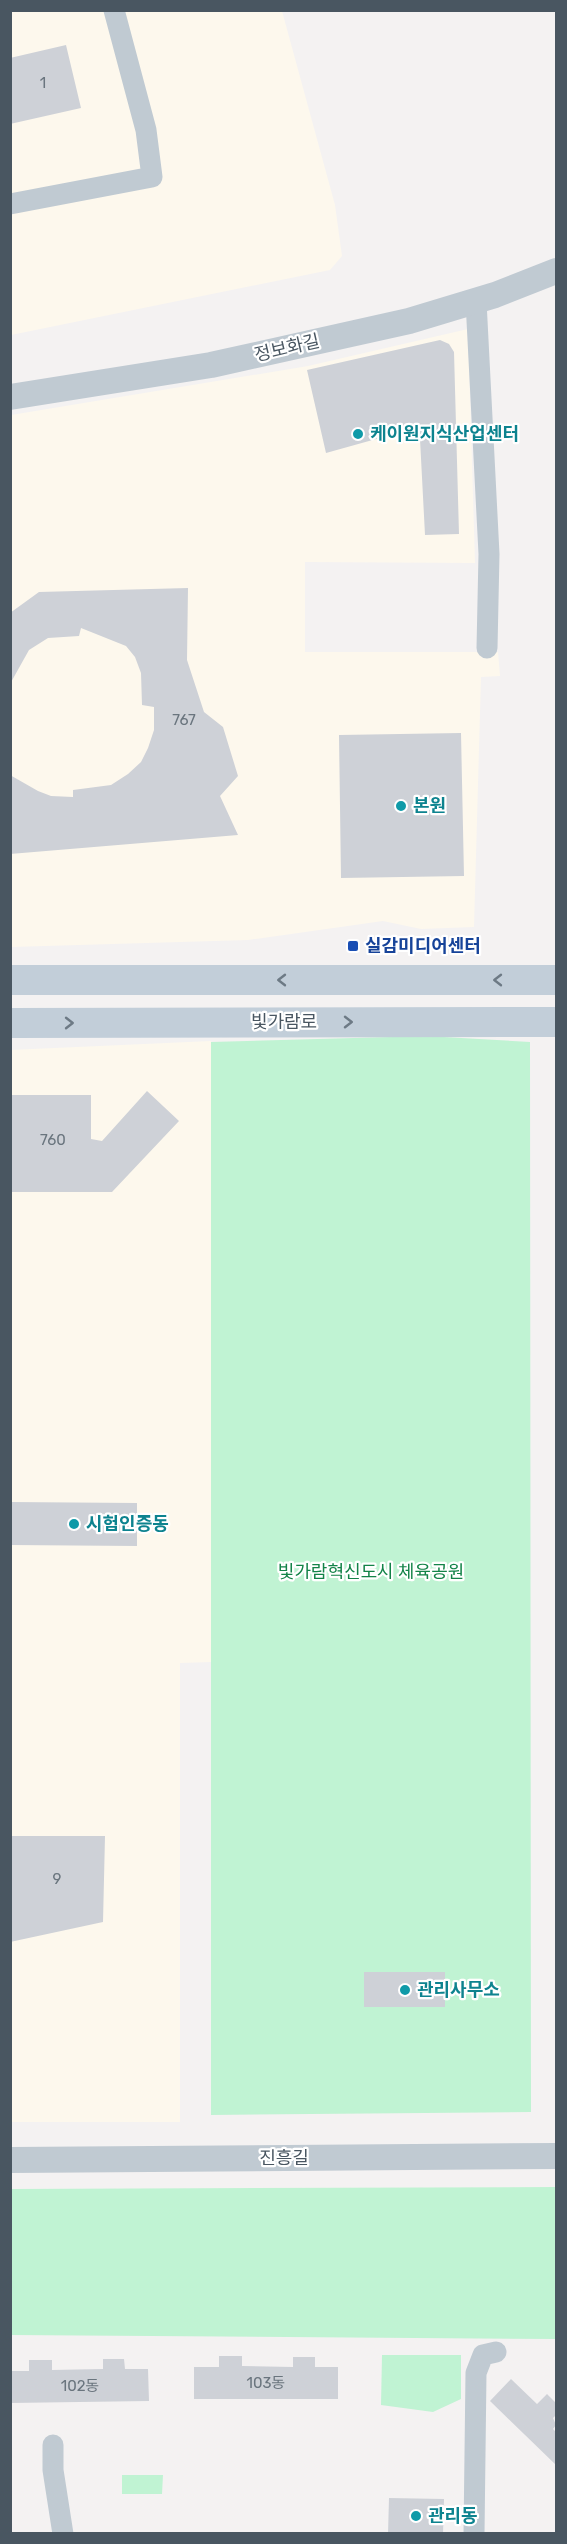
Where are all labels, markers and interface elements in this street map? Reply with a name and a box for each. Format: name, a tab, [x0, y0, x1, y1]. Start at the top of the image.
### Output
house number: 1	[40, 74, 46, 92]
street label: 정보화길	[252, 330, 322, 366]
place label: 케이원지식산업센터	[370, 423, 519, 445]
marker: 케이원지식산업센터	[351, 427, 365, 441]
house number: 767	[172, 711, 196, 729]
place label: 본원	[413, 795, 446, 817]
marker: 본원	[394, 799, 408, 813]
place label: 실감미디어센터	[365, 935, 481, 957]
marker: 실감미디어센터	[346, 939, 360, 953]
one-way arrow	[278, 974, 287, 986]
one-way arrow	[494, 974, 503, 986]
street label: 빛가람로	[251, 1011, 317, 1033]
one-way arrow	[343, 1016, 352, 1028]
one-way arrow	[64, 1017, 73, 1029]
house number: 760	[40, 1131, 66, 1149]
place label: 시험인증동	[86, 1513, 169, 1535]
marker: 시험인증동	[67, 1517, 81, 1531]
park label: 빛가람혁신도시 체육공원	[278, 1561, 464, 1583]
house number: 9	[53, 1870, 62, 1888]
place label: 관리사무소	[417, 1979, 500, 2001]
marker: 관리사무소	[398, 1983, 412, 1997]
street label: 진흥길	[259, 2147, 309, 2169]
house number: 103동	[247, 2374, 285, 2392]
house number: 102동	[61, 2377, 99, 2395]
place label: 관리동	[428, 2505, 478, 2527]
marker: 관리동	[409, 2509, 423, 2523]

